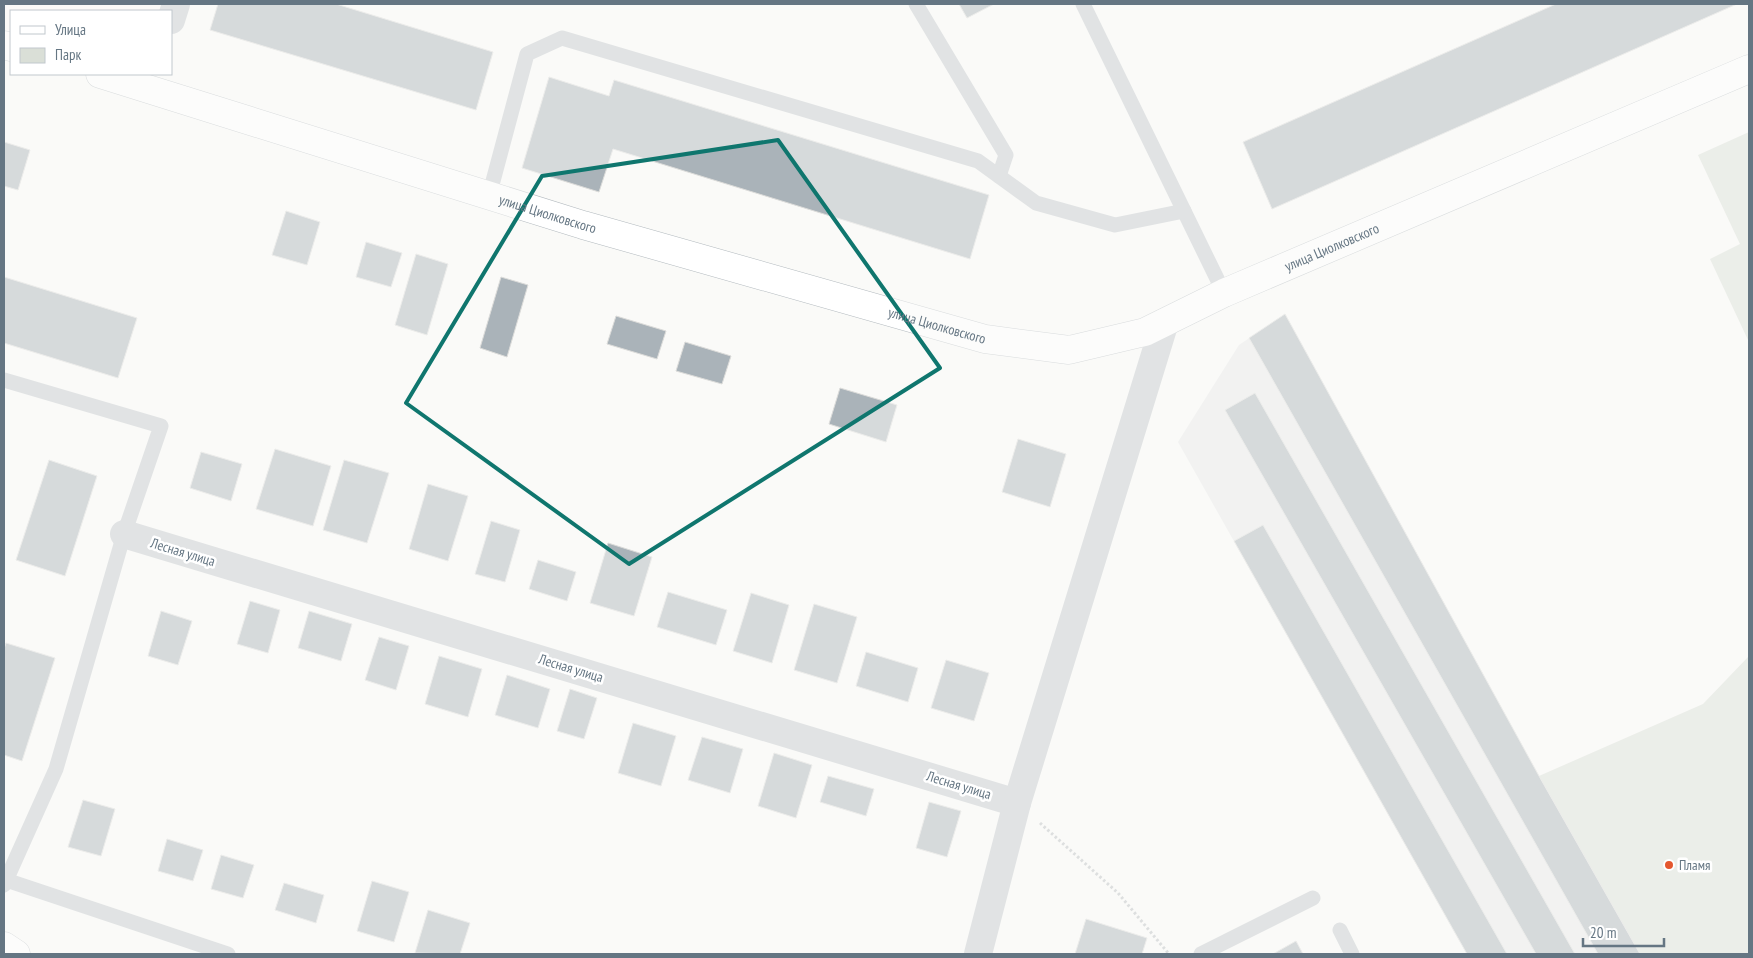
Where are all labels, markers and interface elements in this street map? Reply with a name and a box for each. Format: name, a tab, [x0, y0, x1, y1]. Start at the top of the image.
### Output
legend	[10, 10, 172, 75]
text: Улица	[55, 20, 86, 39]
text: Парк	[55, 45, 81, 64]
street label: улица Циолковского	[497, 190, 598, 237]
street label: улица Циолковского	[1282, 219, 1382, 275]
street label: улица Циолковского	[886, 303, 988, 348]
street label: Лесная улица	[148, 533, 217, 570]
street label: Лесная улица	[536, 649, 605, 686]
street label: Лесная улица	[924, 766, 993, 803]
place label: Пламя	[1679, 856, 1710, 874]
marker: Пламя	[1663, 859, 1675, 871]
scale bar	[1583, 916, 1664, 948]
text: 20 m	[1590, 923, 1616, 942]

